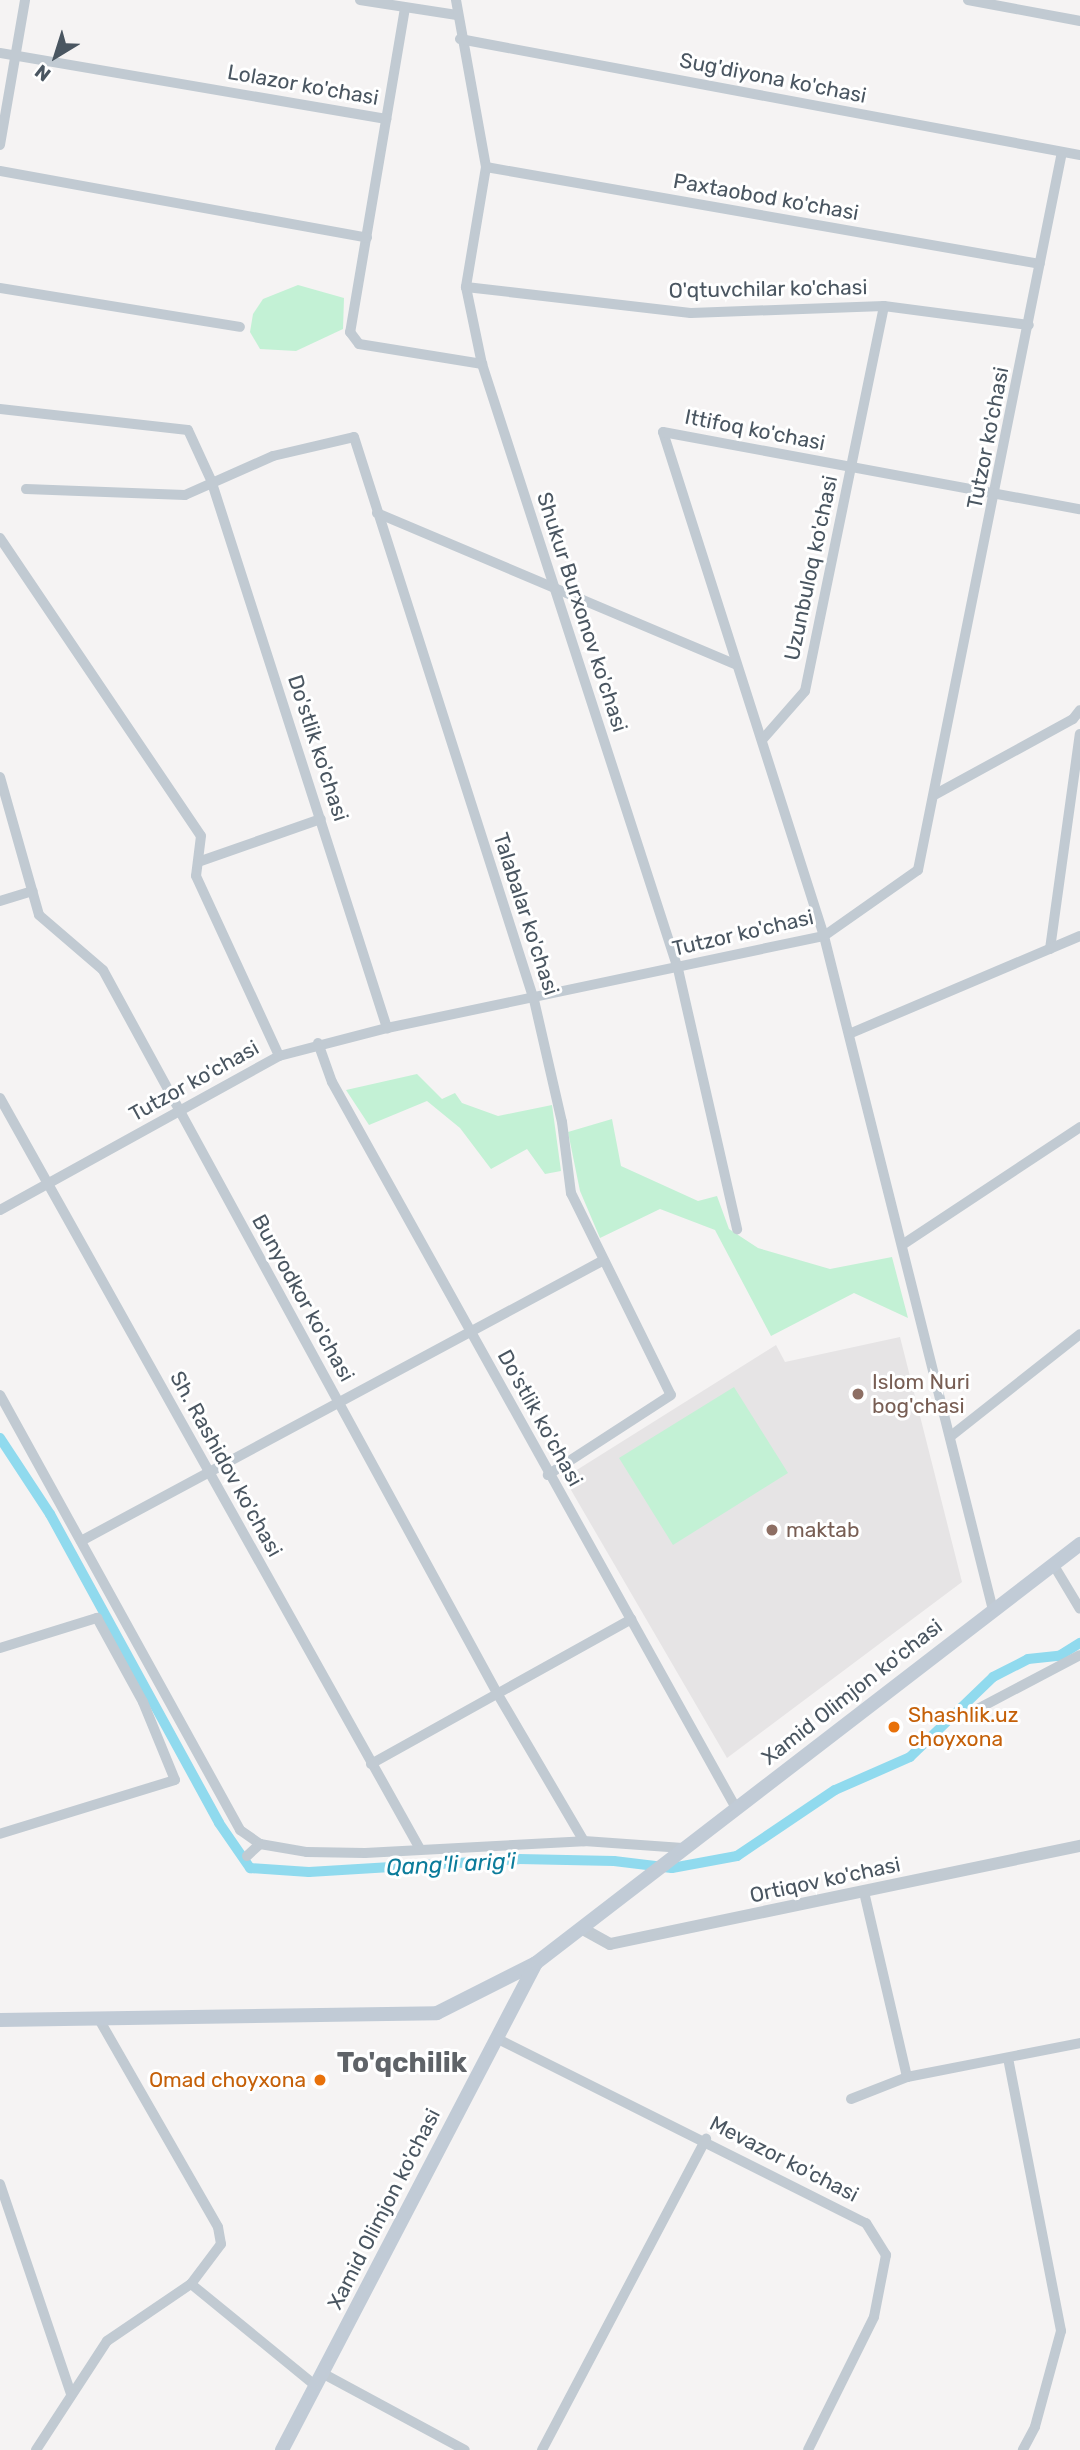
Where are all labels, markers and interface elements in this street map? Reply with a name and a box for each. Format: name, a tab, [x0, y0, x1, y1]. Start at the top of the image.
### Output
north arrow	[21, 21, 91, 91]
street label: Sug'diyona ko'chasi	[677, 48, 869, 108]
street label: Lolazor ko'chasi	[225, 59, 381, 111]
text: N	[30, 60, 55, 86]
street label: Paxtaobod ko'chasi	[671, 168, 861, 226]
street label: O'qtuvchilar ko'chasi	[668, 275, 868, 303]
street label: Tutzor ko'chasi	[962, 365, 1014, 511]
street label: Ittifoq ko'chasi	[683, 404, 827, 456]
street label: Uzunbuloq ko'chasi	[779, 473, 843, 663]
street label: Shukur Burxonov ko'chasi	[531, 489, 633, 735]
street label: Do'stlik ko'chasi	[282, 672, 354, 824]
street label: Talabalar ko'chasi	[488, 829, 564, 999]
street label: Tutzor ko'chasi	[670, 904, 816, 962]
street label: Tutzor ko'chasi	[125, 1035, 263, 1127]
street label: Bunyodkor ko'chasi	[246, 1210, 360, 1386]
street label: Do'stlik ko'chasi	[492, 1345, 588, 1491]
street label: Sh. Rashidov ko'chasi	[164, 1367, 288, 1561]
place label: Islom Nuri bog'chasi	[872, 1369, 970, 1419]
marker: Islom Nuri bog'chasi	[850, 1386, 866, 1402]
place label: maktab	[786, 1517, 859, 1543]
marker: maktab	[764, 1522, 780, 1538]
street label: Xamid Olimjon ko'chasi	[757, 1614, 947, 1770]
place label: Shashlik.uz choyxona	[908, 1702, 1018, 1752]
marker: Shashlik.uz choyxona	[886, 1719, 902, 1735]
water label: Qang'li arig'i	[385, 1847, 517, 1881]
street label: Ortiqov ko'chasi	[747, 1852, 903, 1908]
district label: To'qchilik	[337, 2046, 467, 2080]
place label: Omad choyxona	[149, 2067, 306, 2093]
marker: Omad choyxona	[312, 2072, 328, 2088]
street label: Xamid Olimjon ko'chasi	[322, 2104, 446, 2314]
street label: Mevazor ko'chasi	[705, 2111, 863, 2207]

